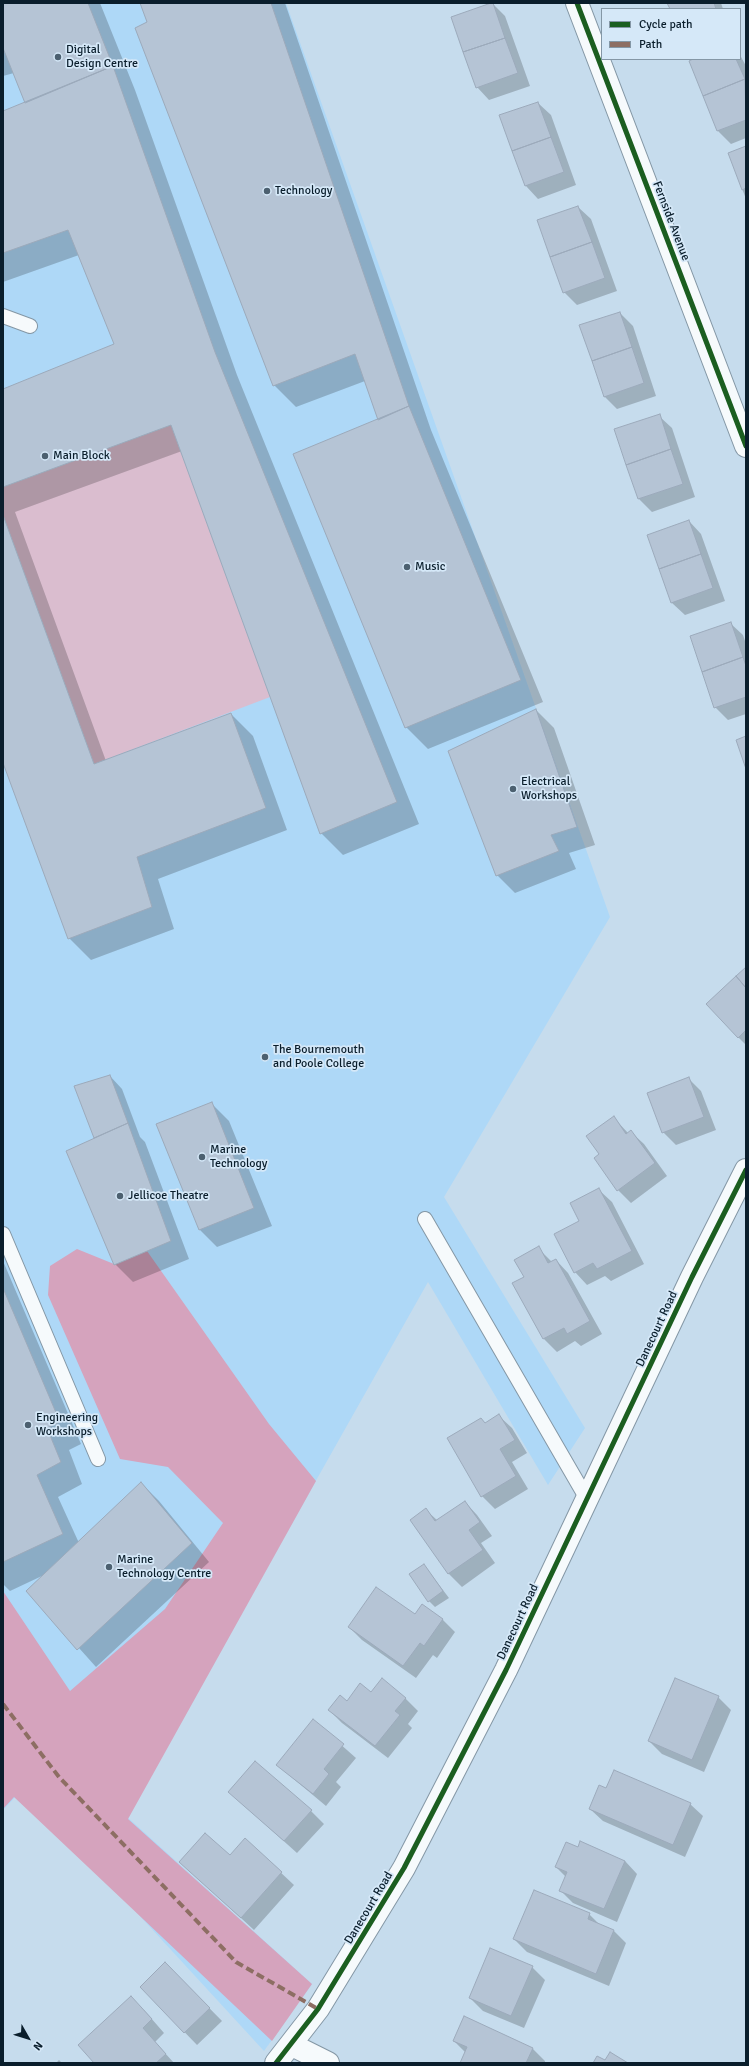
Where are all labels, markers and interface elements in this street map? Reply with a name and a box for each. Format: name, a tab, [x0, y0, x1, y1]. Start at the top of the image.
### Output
legend	[601, 8, 741, 60]
text: Cycle path	[639, 17, 692, 32]
text: Path	[639, 37, 662, 52]
place label: Digital Design Centre	[66, 43, 138, 71]
marker: Digital Design Centre	[53, 52, 63, 62]
street label: Fernside Avenue	[649, 179, 693, 263]
place label: Technology	[275, 184, 332, 198]
marker: Technology	[262, 186, 272, 196]
place label: Main Block	[53, 449, 110, 463]
marker: Main Block	[40, 451, 50, 461]
place label: Music	[415, 560, 445, 574]
marker: Music	[402, 562, 412, 572]
place label: Electrical Workshops	[521, 775, 577, 803]
marker: Electrical Workshops	[508, 784, 518, 794]
place label: The Bournemouth and Poole College	[273, 1043, 364, 1071]
marker: The Bournemouth and Poole College	[260, 1052, 270, 1062]
place label: Marine Technology	[210, 1143, 267, 1171]
marker: Marine Technology	[197, 1152, 207, 1162]
place label: Jellicoe Theatre	[128, 1189, 209, 1203]
marker: Jellicoe Theatre	[115, 1191, 125, 1201]
street label: Danecourt Road	[633, 1289, 681, 1369]
place label: Engineering Workshops	[36, 1411, 98, 1439]
marker: Engineering Workshops	[23, 1420, 33, 1430]
place label: Marine Technology Centre	[117, 1553, 211, 1581]
marker: Marine Technology Centre	[104, 1562, 114, 1572]
street label: Danecourt Road	[494, 1582, 542, 1662]
street label: Danecourt Road	[342, 1869, 396, 1947]
north arrow	[8, 2018, 48, 2058]
text: N	[30, 2039, 45, 2053]

